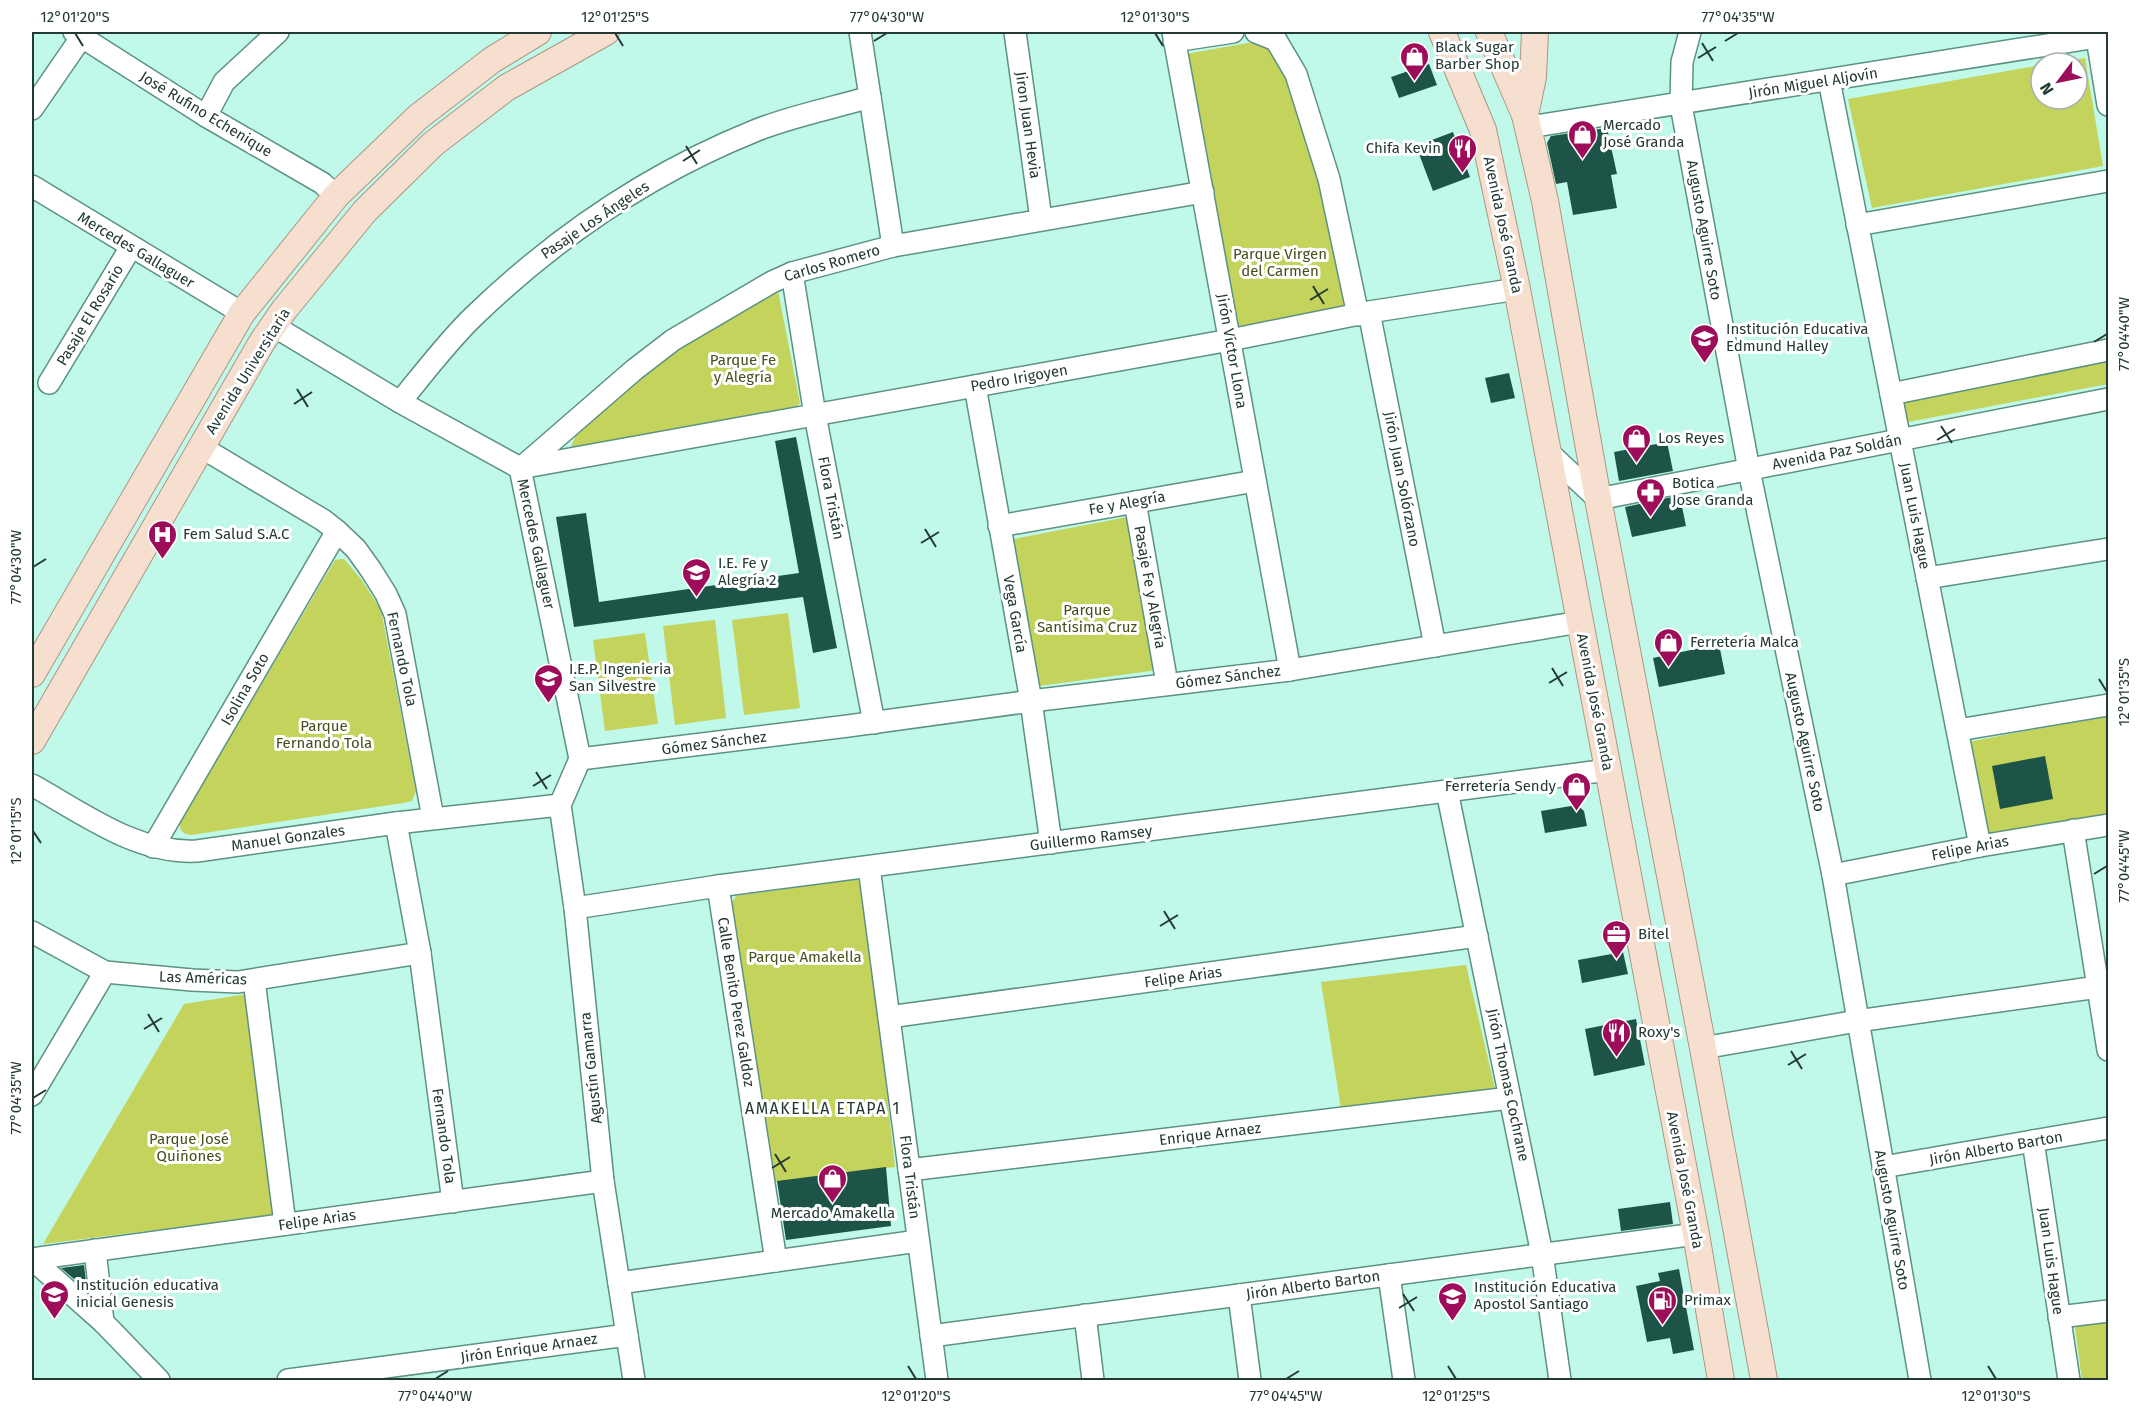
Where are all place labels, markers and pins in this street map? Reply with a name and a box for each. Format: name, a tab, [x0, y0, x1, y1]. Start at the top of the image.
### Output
place label: Black Sugar Barber Shop	[1435, 38, 1520, 73]
shop icon: Black Sugar Barber Shop	[1398, 40, 1430, 82]
place label: Mercado José Granda	[1603, 116, 1684, 151]
shop icon: Mercado José Granda	[1566, 118, 1598, 160]
restaurant icon: Chifa Kevin	[1446, 132, 1478, 174]
place label: Chifa Kevin	[1366, 139, 1441, 157]
place label: Institución Educativa Edmund Halley	[1726, 320, 1869, 355]
school or university icon: Institución Educativa Edmund Halley	[1689, 322, 1721, 364]
shop icon: Los Reyes	[1621, 422, 1653, 464]
place label: Los Reyes	[1658, 429, 1724, 447]
place label: Botica Jose Granda	[1672, 474, 1753, 509]
pharmacy icon: Botica Jose Granda	[1635, 476, 1667, 518]
hospital icon: Fem Salud S.A.C	[146, 518, 178, 560]
place label: Fem Salud S.A.C	[183, 525, 290, 543]
place label: I.E. Fe y Alegría 2	[718, 554, 776, 589]
school or university icon: I.E. Fe y Alegría 2	[681, 556, 713, 598]
shop icon: Ferretería Malca	[1653, 626, 1685, 668]
place label: Ferretería Malca	[1690, 633, 1799, 651]
place label: I.E.P. Ingenieria San Silvestre	[569, 660, 671, 695]
school or university icon: I.E.P. Ingenieria San Silvestre	[532, 662, 564, 704]
shop icon: Ferretería Sendy	[1561, 770, 1593, 812]
place label: Ferretería Sendy	[1445, 777, 1557, 795]
office icon: Bitel	[1601, 918, 1633, 960]
place label: Bitel	[1638, 925, 1670, 943]
restaurant icon: Roxy's	[1601, 1016, 1633, 1058]
place label: Roxy's	[1638, 1023, 1680, 1041]
shop icon: Mercado Amakella	[817, 1162, 849, 1204]
place label: Mercado Amakella	[771, 1204, 895, 1222]
place label: Institución educativa inicial Genesis	[76, 1276, 219, 1311]
school or university icon: Institución educativa inicial Genesis	[39, 1278, 71, 1320]
place label: Institución Educativa Apostol Santiago	[1474, 1278, 1617, 1313]
school or university icon: Institución Educativa Apostol Santiago	[1437, 1280, 1469, 1322]
fuel station icon: Primax	[1647, 1284, 1679, 1326]
place label: Primax	[1684, 1291, 1731, 1309]

